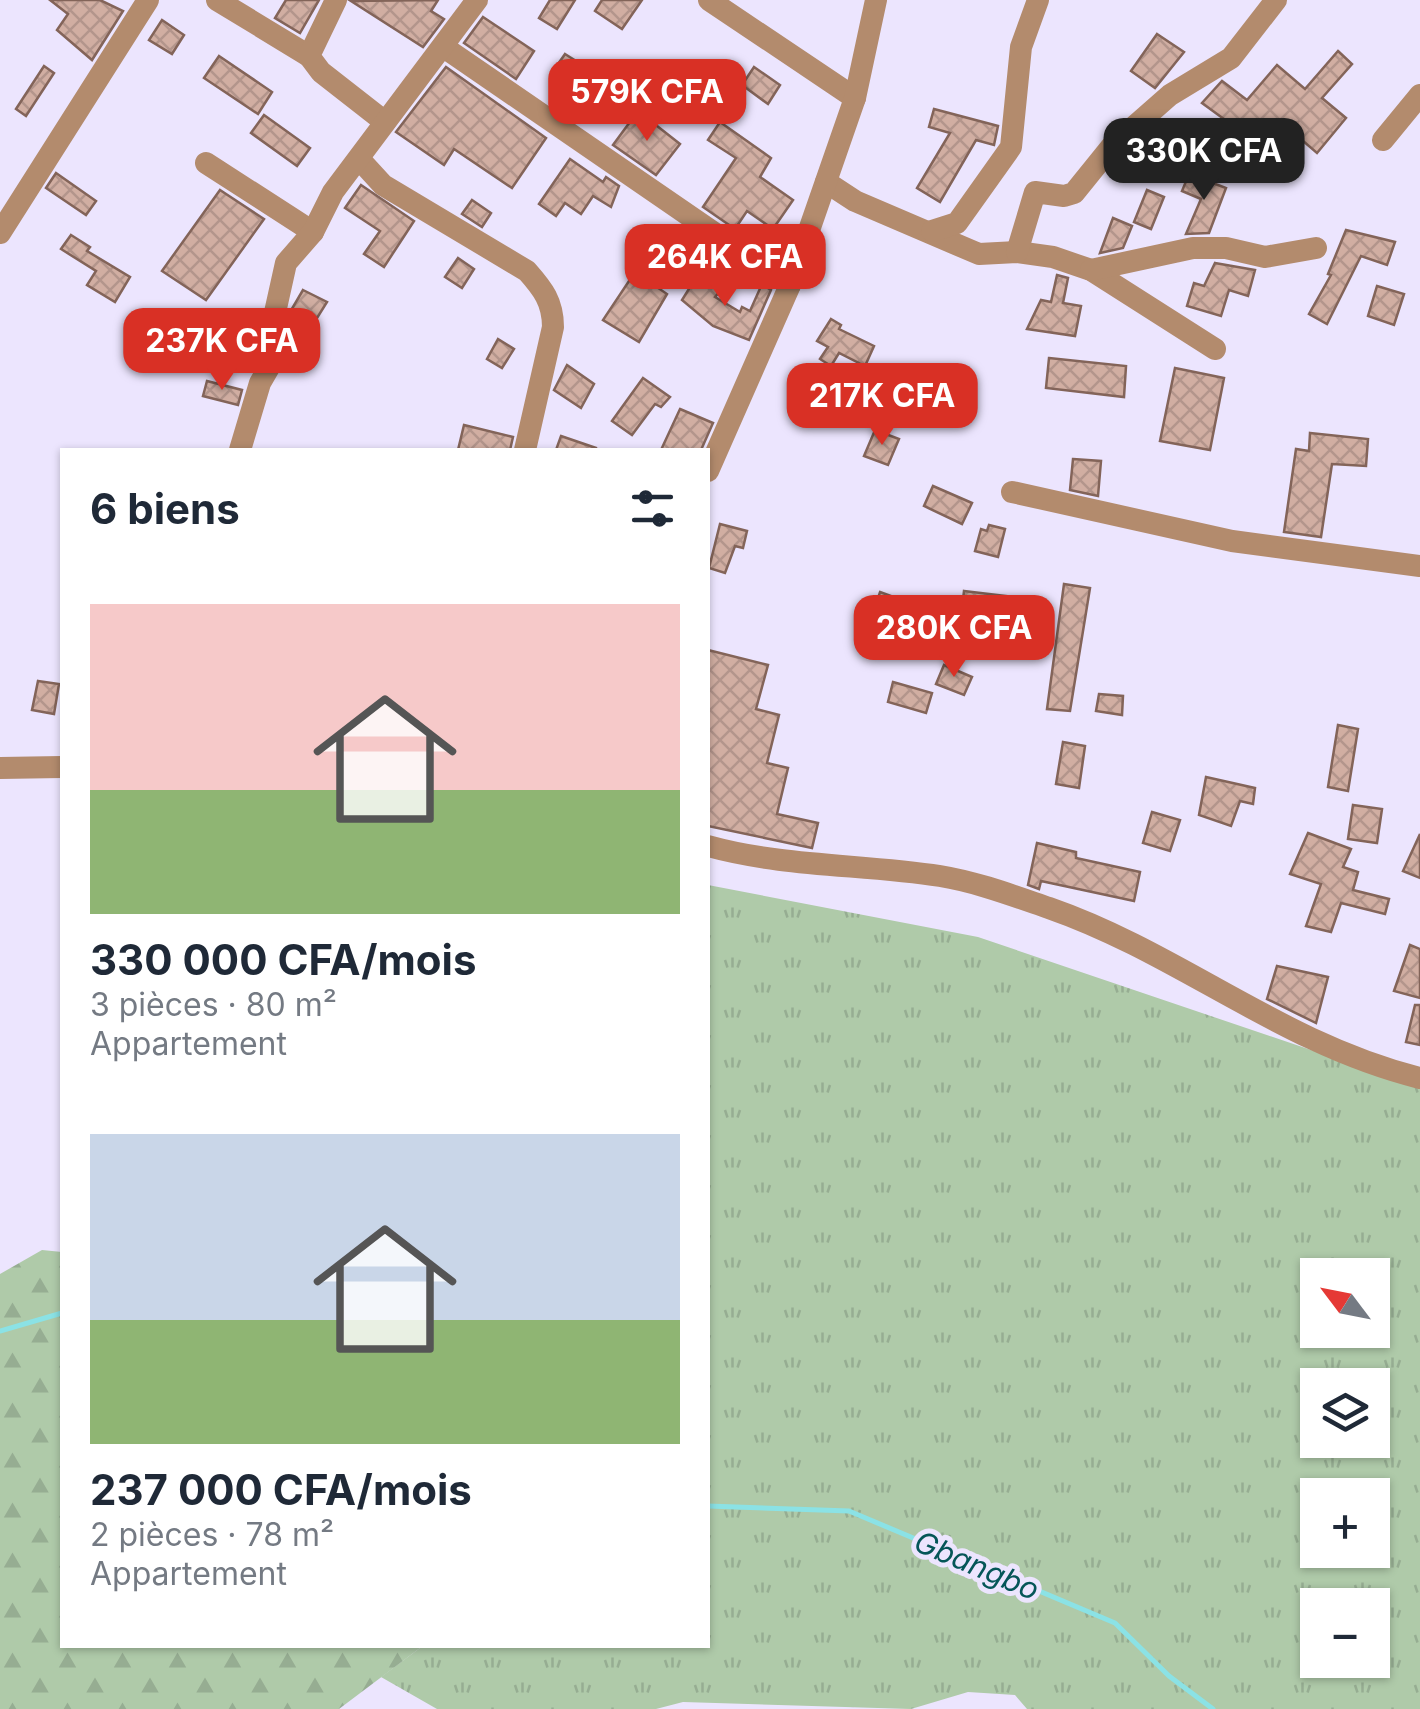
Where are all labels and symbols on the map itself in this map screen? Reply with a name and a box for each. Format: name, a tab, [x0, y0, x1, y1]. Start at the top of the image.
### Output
pin: 579K CFA	[544, 59, 750, 144]
pin: 330K CFA	[1101, 118, 1307, 203]
pin: 264K CFA	[622, 224, 828, 309]
pin: 237K CFA	[119, 308, 325, 393]
pin: 217K CFA	[779, 363, 985, 448]
pin: 280K CFA	[851, 595, 1057, 680]
north arrow	[1300, 1258, 1390, 1348]
water label: Gbangbo	[909, 1523, 1045, 1607]

